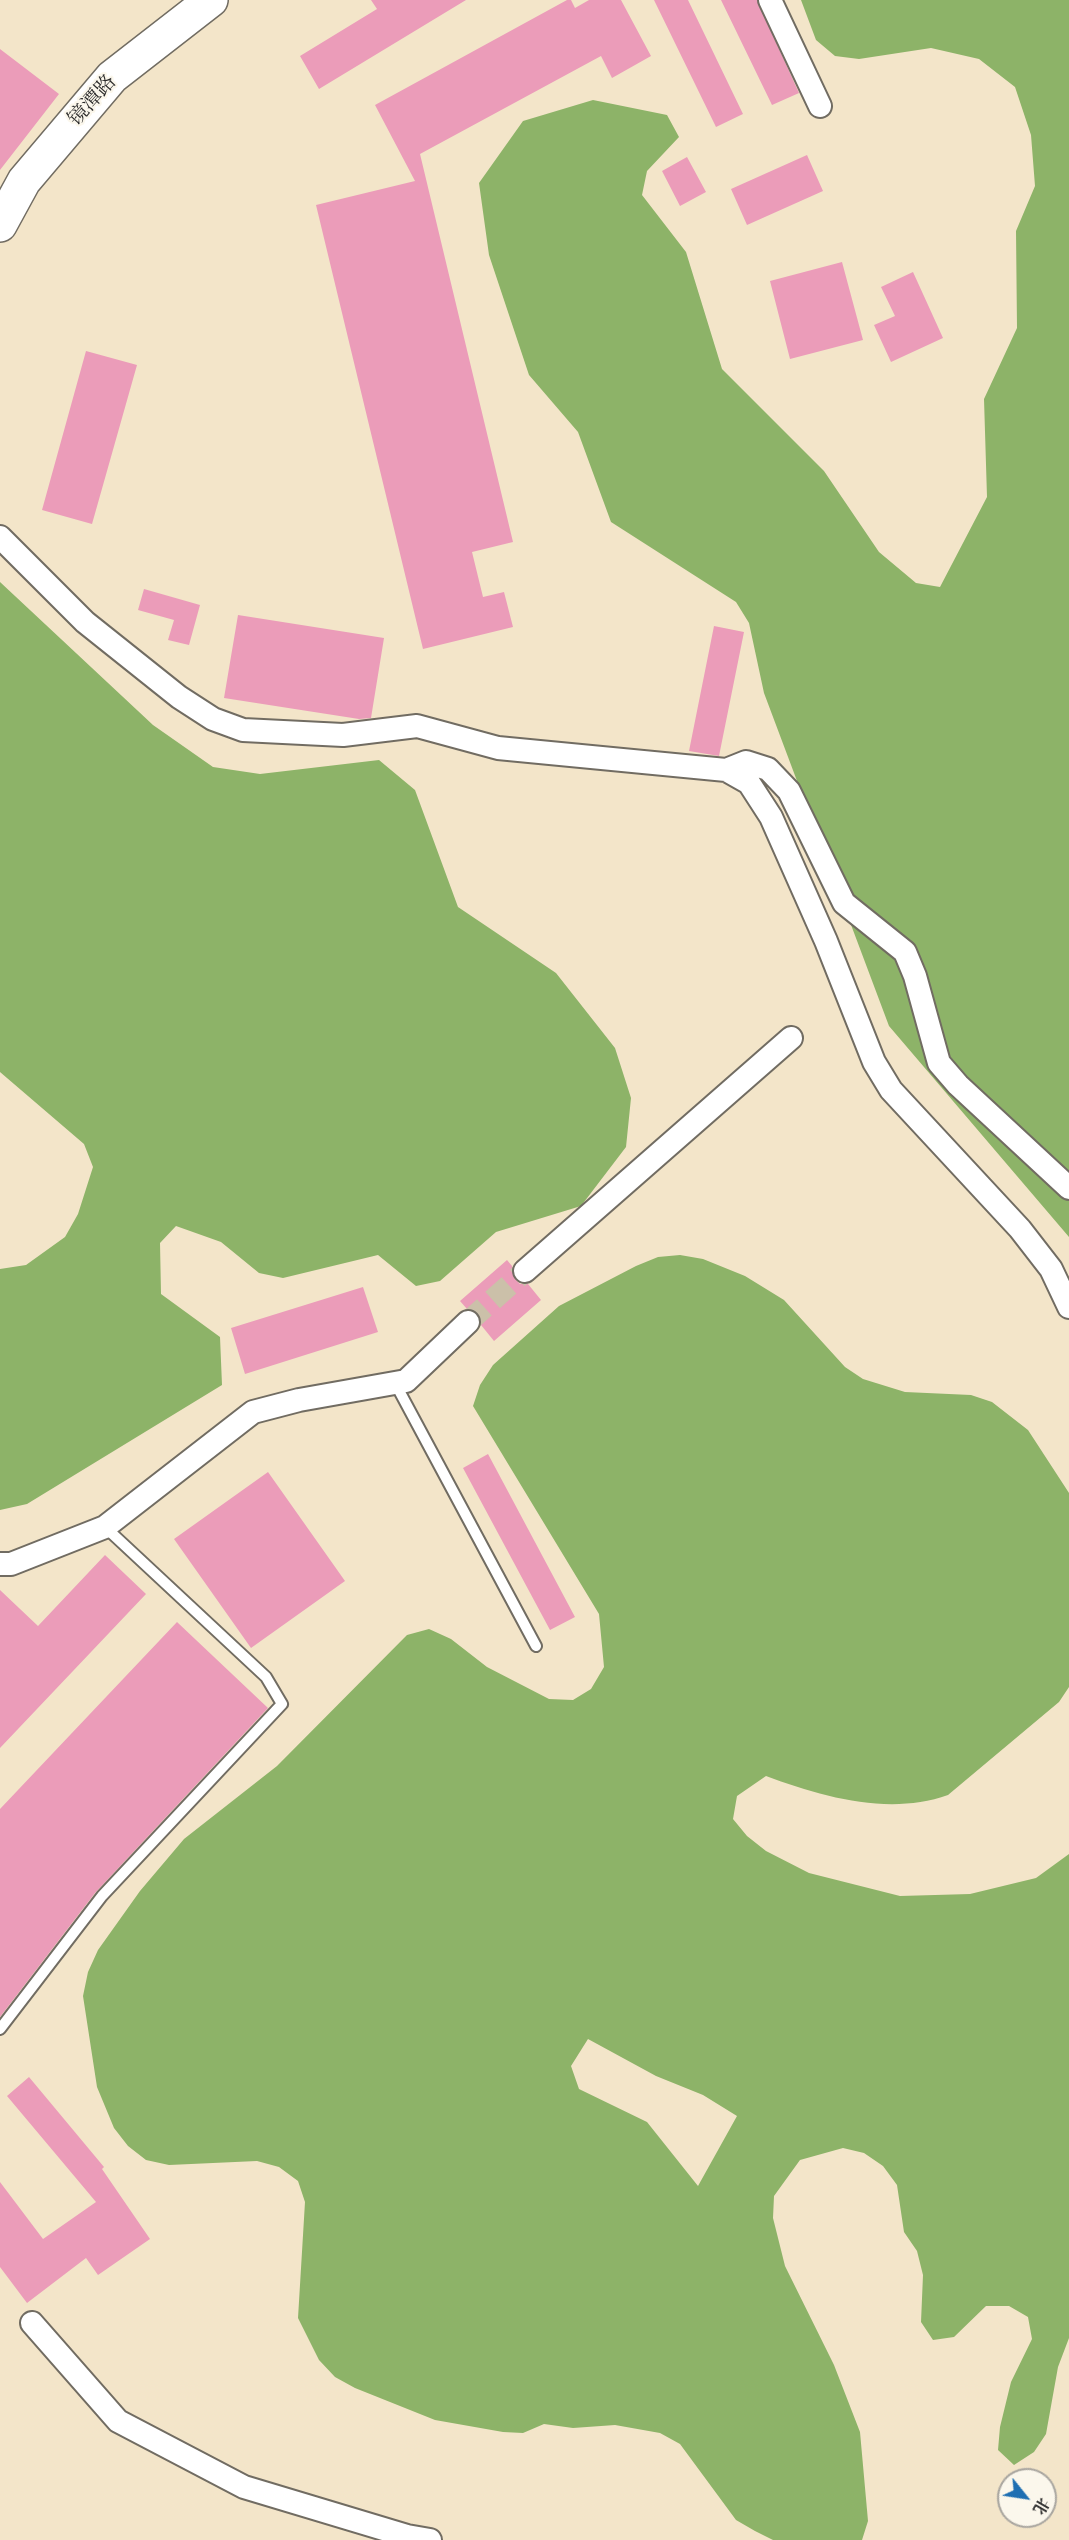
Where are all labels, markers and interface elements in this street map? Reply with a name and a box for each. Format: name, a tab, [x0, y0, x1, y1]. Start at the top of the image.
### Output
street label: 镜潭路	[64, 71, 122, 131]
north arrow	[997, 2468, 1057, 2528]
text: 北	[1029, 2495, 1054, 2518]

